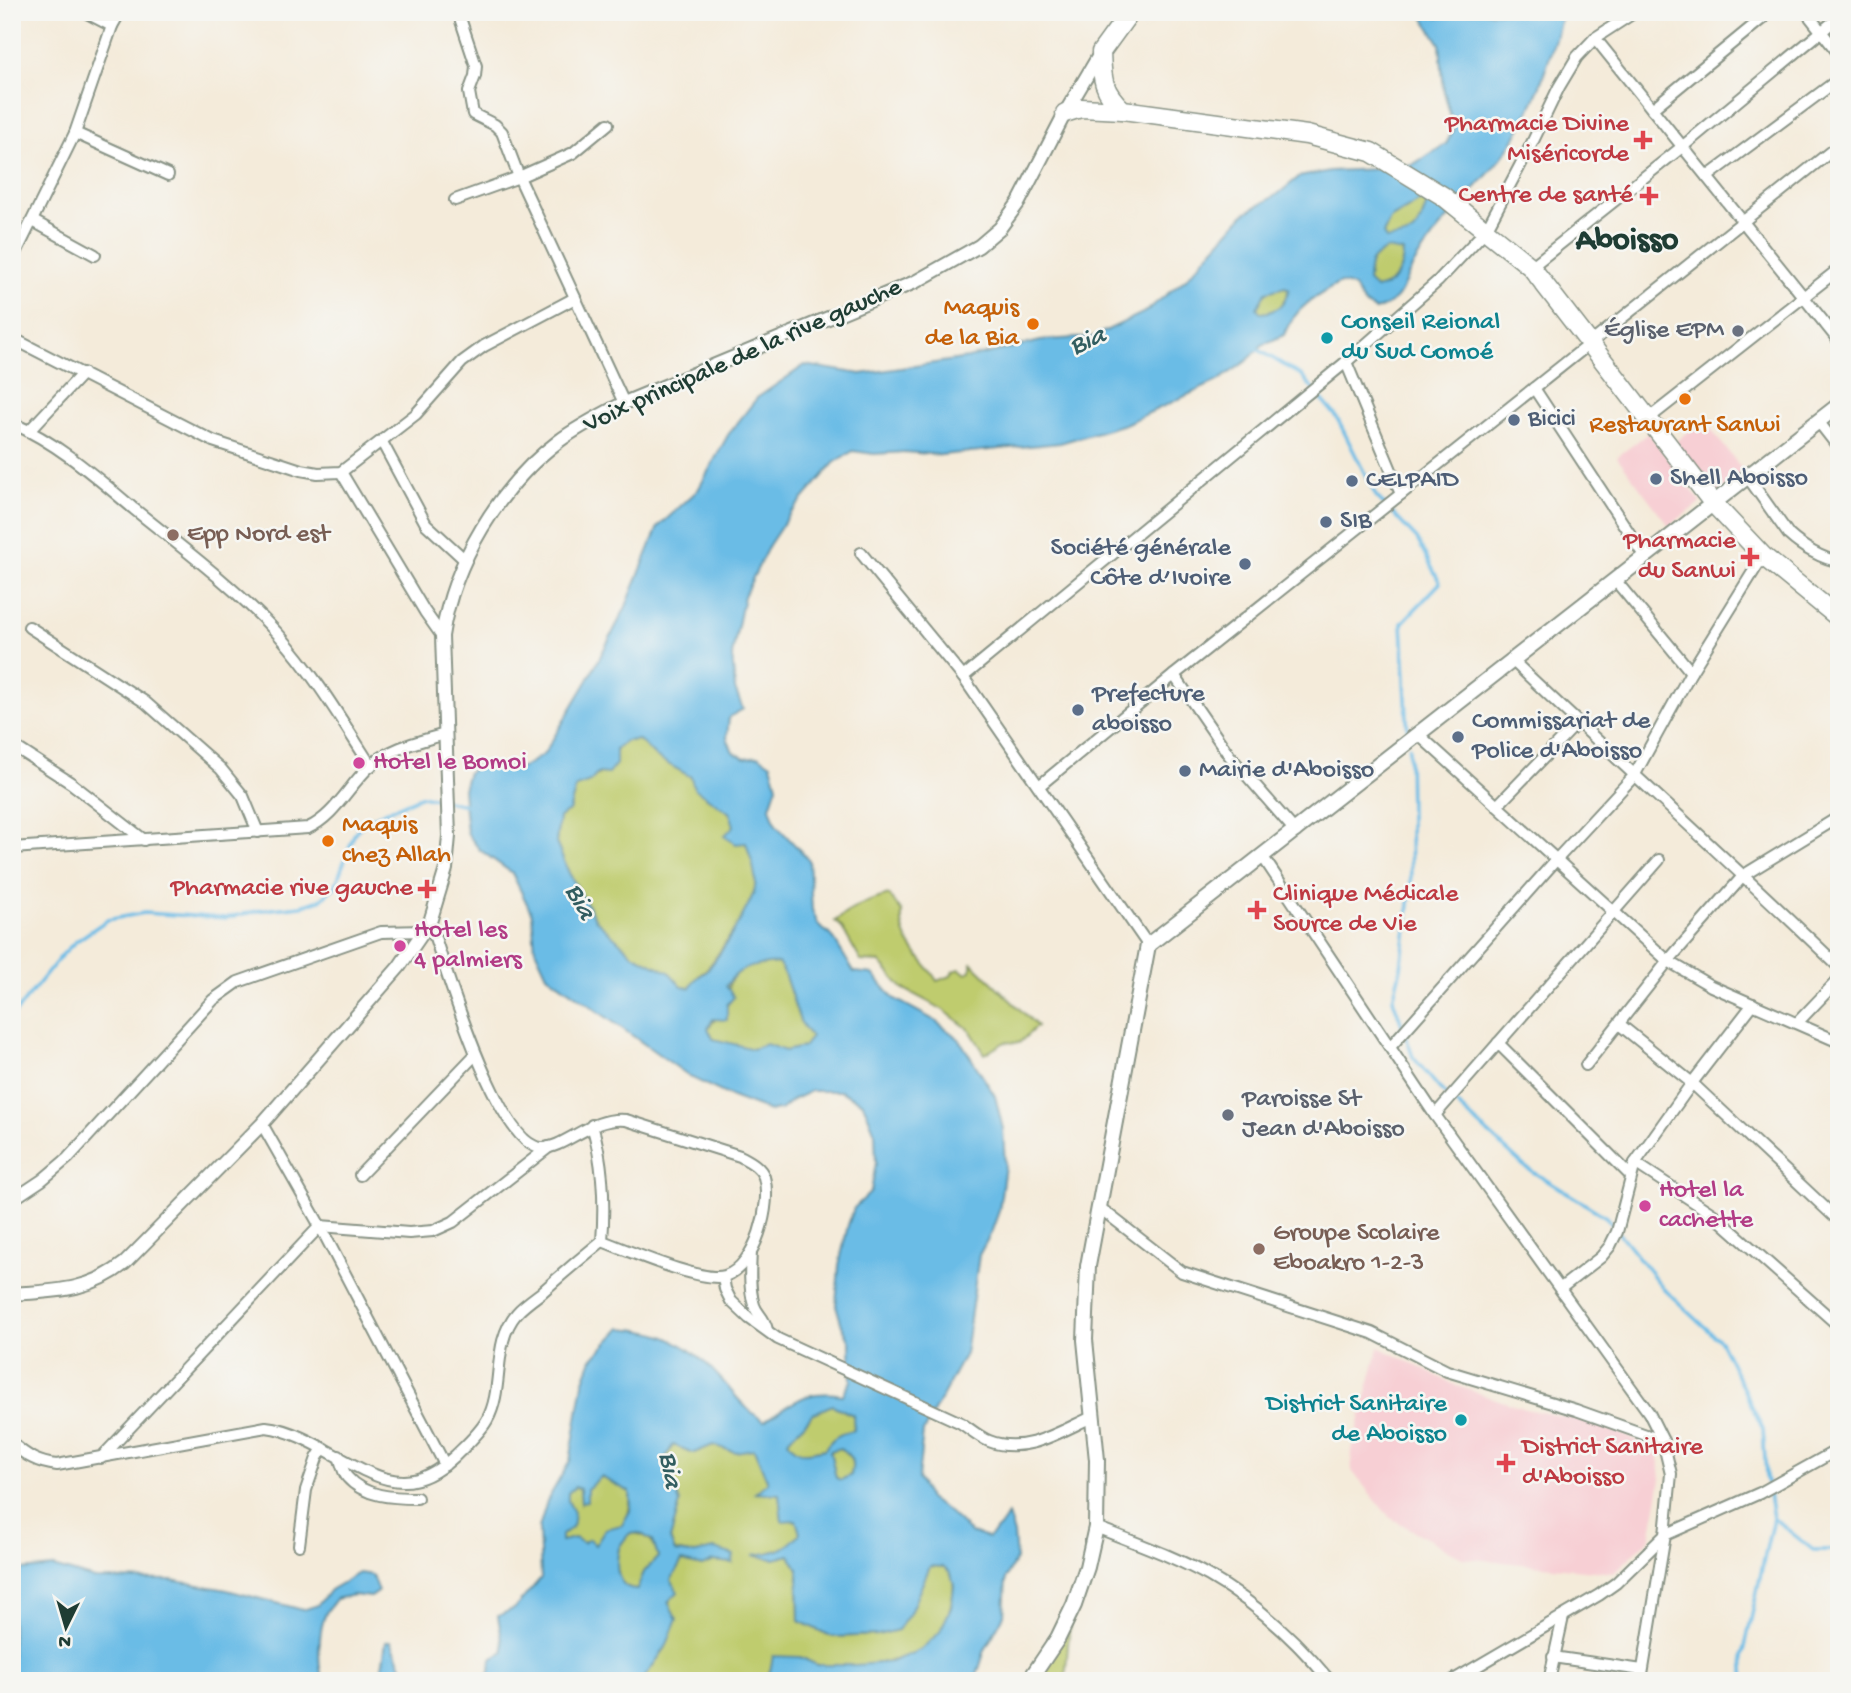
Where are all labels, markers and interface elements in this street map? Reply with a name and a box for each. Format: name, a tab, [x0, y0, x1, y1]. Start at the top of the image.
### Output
place label: Pharmacie Divine Miséricorde	[1444, 110, 1630, 171]
marker: Pharmacie Divine Miséricorde	[1635, 132, 1651, 148]
place label: Centre de santé	[1459, 181, 1634, 212]
marker: Centre de santé	[1639, 186, 1659, 206]
district label: Aboisso	[1575, 223, 1678, 261]
street label: Voix principale de la rive gauche	[578, 272, 907, 442]
place label: Maquis de la Bia	[925, 294, 1021, 355]
place label: Conseil Reional du Sud Comoé	[1341, 308, 1500, 369]
marker: Maquis de la Bia	[1025, 316, 1041, 332]
place label: Église EPM	[1604, 316, 1725, 347]
water label: Bia	[1065, 319, 1112, 364]
marker: Église EPM	[1730, 323, 1746, 339]
marker: Conseil Reional du Sud Comoé	[1319, 330, 1335, 346]
marker: Restaurant Sanwi	[1677, 391, 1693, 407]
place label: Bicici	[1527, 405, 1576, 436]
place label: Restaurant Sanwi	[1589, 411, 1781, 442]
marker: Bicici	[1506, 412, 1522, 428]
place label: Shell Aboisso	[1670, 464, 1808, 495]
place label: CELPAID	[1366, 466, 1459, 497]
marker: Shell Aboisso	[1648, 471, 1664, 487]
marker: CELPAID	[1344, 473, 1360, 489]
place label: SIB	[1340, 507, 1372, 538]
marker: SIB	[1318, 514, 1334, 530]
place label: Epp Nord est	[187, 520, 332, 551]
marker: Epp Nord est	[165, 527, 181, 543]
place label: Pharmacie du Sanwi	[1622, 527, 1737, 588]
place label: Société générale Côte d’Ivoire	[1051, 534, 1232, 595]
marker: Pharmacie du Sanwi	[1742, 549, 1758, 565]
marker: Société générale Côte d’Ivoire	[1237, 556, 1253, 572]
place label: Prefecture aboisso	[1091, 680, 1205, 741]
marker: Prefecture aboisso	[1070, 702, 1086, 718]
place label: Commissariat de Police d'Aboisso	[1471, 707, 1651, 768]
marker: Commissariat de Police d'Aboisso	[1450, 729, 1466, 745]
place label: Hotel le Bomoi	[373, 748, 527, 779]
marker: Hotel le Bomoi	[351, 755, 367, 771]
place label: Mairie d'Aboisso	[1199, 756, 1374, 787]
marker: Mairie d'Aboisso	[1177, 763, 1193, 779]
place label: Maquis chez Allah	[342, 811, 451, 872]
marker: Maquis chez Allah	[320, 833, 336, 849]
place label: Pharmacie rive gauche	[170, 874, 414, 905]
water label: Bia	[556, 878, 603, 927]
place label: Clinique Médicale Source de Vie	[1273, 880, 1459, 941]
marker: Pharmacie rive gauche	[419, 881, 435, 897]
marker: Clinique Médicale Source de Vie	[1247, 900, 1267, 920]
place label: Hotel les 4 palmiers	[414, 916, 523, 977]
marker: Hotel les 4 palmiers	[392, 938, 408, 954]
place label: Paroisse St Jean d'Aboisso	[1241, 1085, 1405, 1146]
marker: Paroisse St Jean d'Aboisso	[1220, 1107, 1236, 1123]
place label: Hotel la cachette	[1659, 1176, 1754, 1237]
marker: Hotel la cachette	[1637, 1198, 1653, 1214]
place label: Groupe Scolaire Eboakro 1-2-3	[1273, 1219, 1440, 1280]
marker: Groupe Scolaire Eboakro 1-2-3	[1251, 1241, 1267, 1257]
place label: District Sanitaire de Aboisso	[1264, 1390, 1448, 1451]
marker: District Sanitaire de Aboisso	[1453, 1412, 1469, 1428]
place label: District Sanitaire d'Aboisso	[1520, 1433, 1704, 1494]
water label: Bia	[650, 1450, 688, 1492]
marker: District Sanitaire d'Aboisso	[1496, 1453, 1516, 1473]
north arrow	[32, 1592, 102, 1662]
text: N	[58, 1628, 72, 1652]

